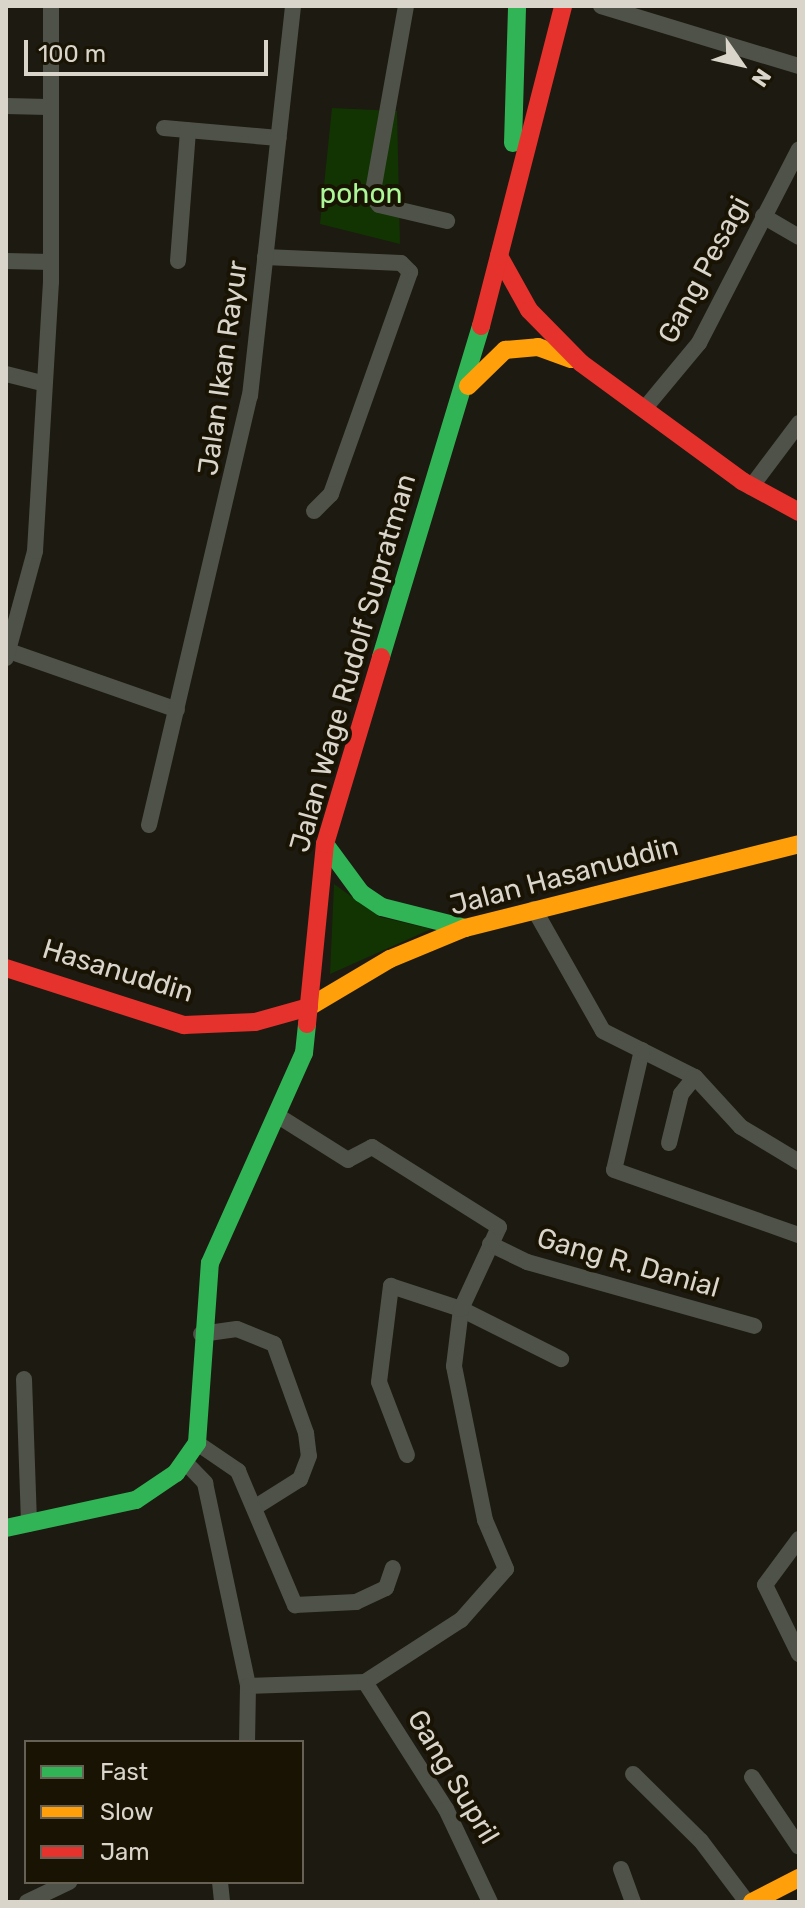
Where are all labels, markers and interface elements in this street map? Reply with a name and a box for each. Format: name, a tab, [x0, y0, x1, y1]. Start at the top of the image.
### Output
scale bar	[28, 24, 272, 74]
north arrow	[701, 24, 781, 104]
text: 100 m	[38, 40, 106, 68]
text: N	[746, 64, 777, 92]
park label: pohon	[320, 177, 402, 211]
street label: Gang Pesagi	[651, 191, 757, 349]
street label: Jalan Ikan Rayur	[191, 258, 255, 478]
street label: Jalan Wage Rudolf Supratman	[283, 469, 423, 857]
street label: Jalan Hasanuddin	[446, 829, 682, 923]
street label: Hasanuddin	[38, 932, 198, 1010]
street label: Gang R. Danial	[533, 1221, 723, 1305]
street label: Gang Supril	[400, 1704, 506, 1850]
legend	[24, 1740, 304, 1884]
text: Fast	[100, 1758, 148, 1786]
text: Slow	[100, 1798, 153, 1826]
text: Jam	[100, 1838, 150, 1866]

